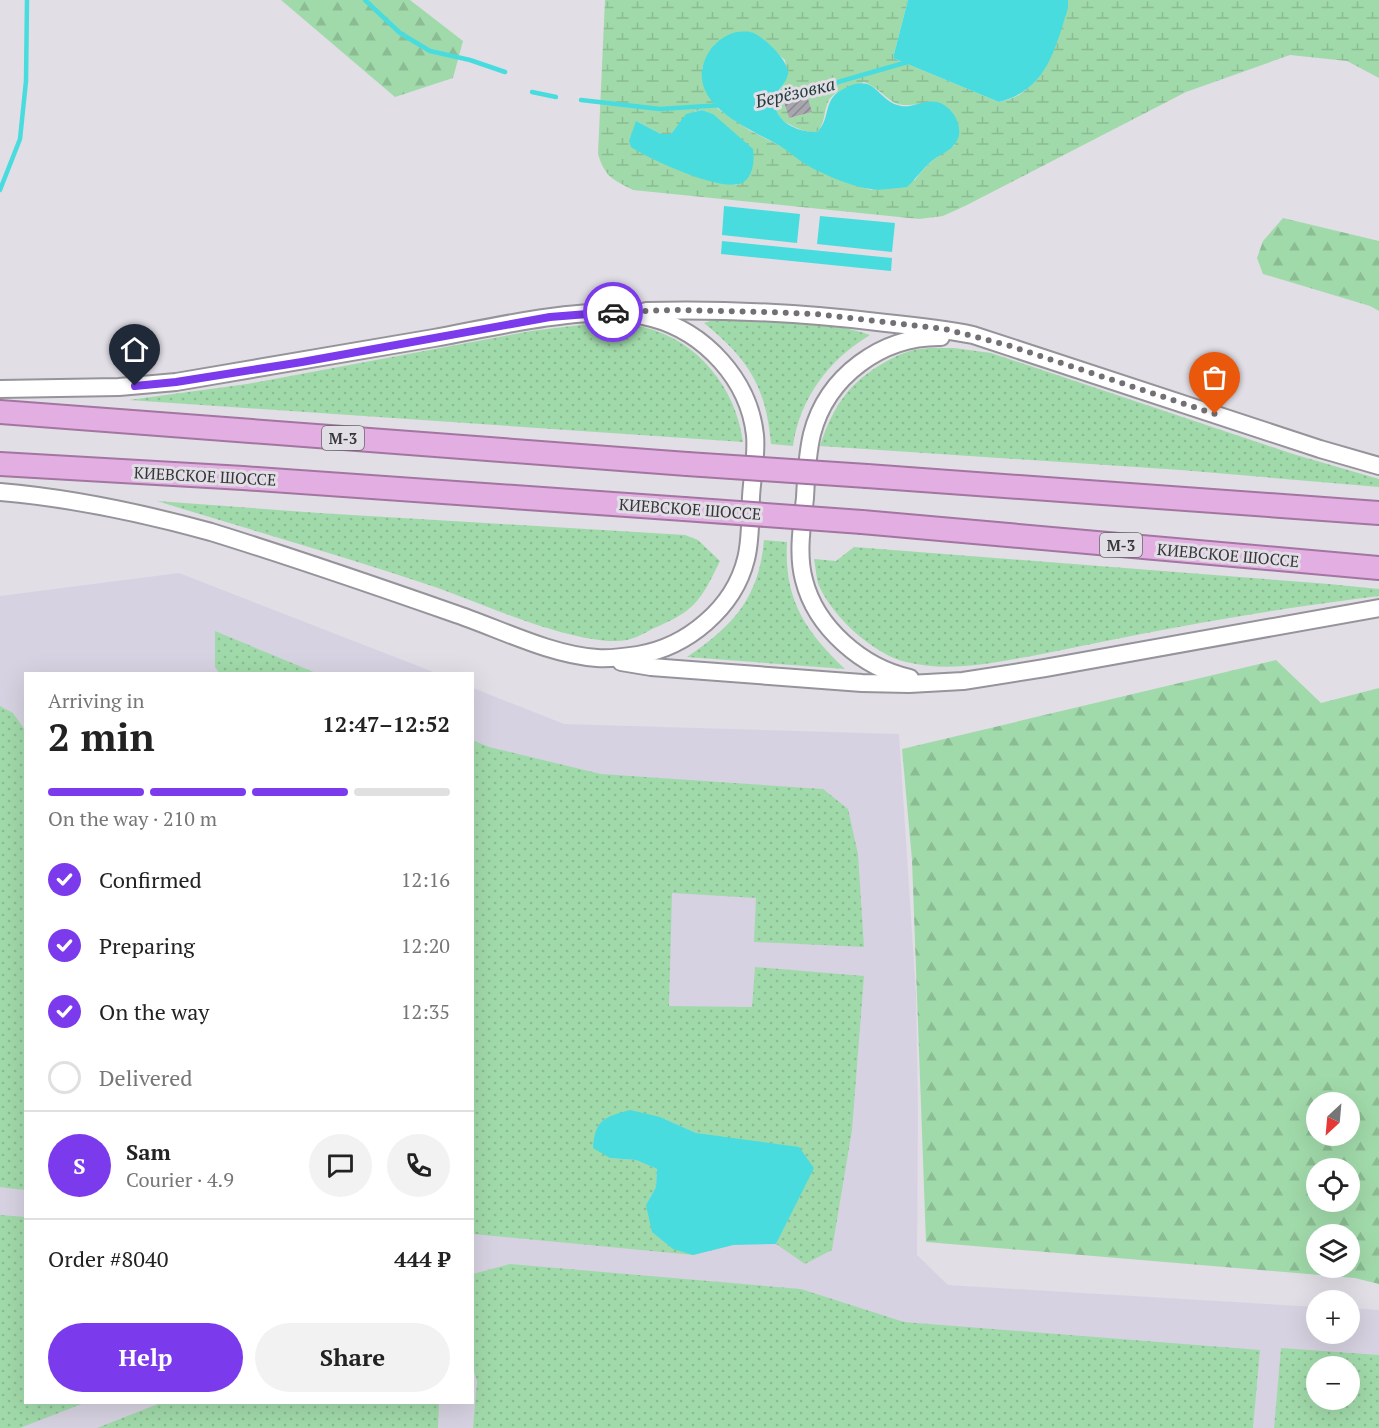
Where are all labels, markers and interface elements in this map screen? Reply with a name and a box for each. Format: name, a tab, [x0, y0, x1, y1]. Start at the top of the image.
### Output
water label: Берёзовка	[752, 71, 837, 113]
courier	[583, 282, 643, 342]
icon: car	[597, 296, 630, 329]
pin	[109, 324, 160, 386]
icon: home	[118, 333, 151, 366]
pin	[1189, 352, 1240, 414]
icon: bag	[1198, 361, 1231, 394]
road number: М-3	[322, 426, 364, 450]
street label: КИЕВСКОЕ ШОССЕ	[133, 461, 277, 491]
street label: КИЕВСКОЕ ШОССЕ	[618, 493, 762, 525]
road number: М-3	[1100, 533, 1142, 557]
street label: КИЕВСКОЕ ШОССЕ	[1156, 538, 1300, 572]
text: Arriving in	[48, 687, 144, 714]
text: 12:47–12:52	[322, 709, 450, 738]
text: 2 min	[48, 710, 155, 762]
text: On the way · 210 m	[48, 805, 217, 832]
icon: check	[48, 863, 81, 896]
text: Confirmed	[99, 865, 202, 894]
text: 12:16	[401, 866, 450, 893]
icon: check	[48, 929, 81, 962]
text: Preparing	[99, 931, 195, 960]
text: 12:20	[401, 932, 450, 959]
icon: check	[48, 995, 81, 1028]
text: On the way	[99, 997, 209, 1026]
text: 12:35	[401, 998, 450, 1025]
text: Delivered	[99, 1063, 192, 1092]
north arrow	[1306, 1092, 1360, 1146]
map controls	[1306, 1092, 1360, 1410]
button: chat	[309, 1134, 372, 1197]
button: phone	[387, 1134, 450, 1197]
text: Sam	[126, 1137, 171, 1166]
text: S	[73, 1151, 86, 1180]
button: locate	[1306, 1158, 1360, 1212]
text: Courier · 4.9	[126, 1166, 234, 1193]
button: layers	[1306, 1224, 1360, 1278]
text: Order #8040	[48, 1244, 168, 1273]
text: 444 ₽	[394, 1244, 450, 1273]
button: +	[1306, 1290, 1360, 1344]
button: Help	[48, 1323, 243, 1392]
button: Share	[255, 1323, 450, 1392]
button: −	[1306, 1356, 1360, 1410]

